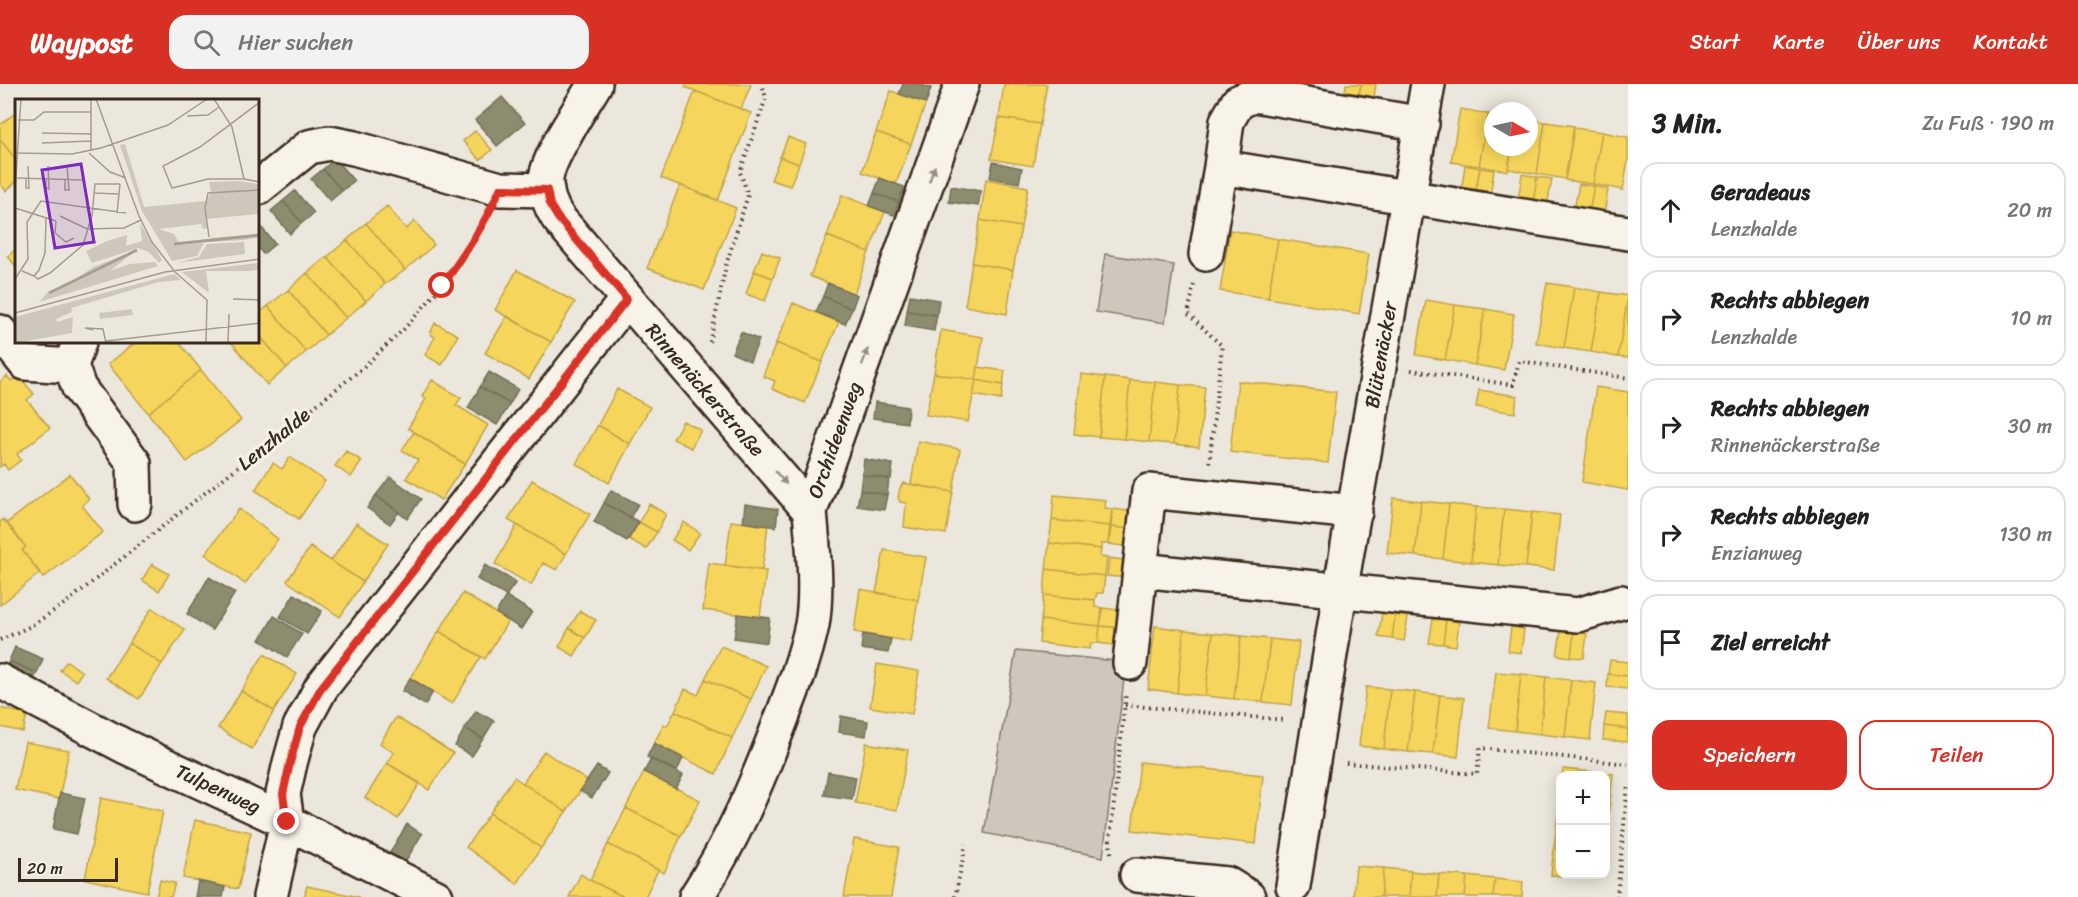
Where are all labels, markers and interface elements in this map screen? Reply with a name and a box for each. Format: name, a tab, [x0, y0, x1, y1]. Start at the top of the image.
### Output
search box	[169, 15, 589, 69]
text: Waypost	[30, 18, 133, 67]
text: Hier suchen	[238, 23, 353, 62]
text: Start	[1690, 23, 1740, 61]
text: Karte	[1773, 23, 1825, 61]
text: Über uns	[1858, 23, 1940, 61]
text: Kontakt	[1973, 23, 2048, 61]
icon: search	[190, 26, 223, 59]
inset map	[15, 99, 260, 344]
text: 3 Min.	[1652, 100, 1723, 146]
north arrow	[1484, 102, 1538, 156]
text: Zu Fuß · 190 m	[1922, 106, 2054, 141]
one-way arrow	[927, 165, 937, 183]
text: Geradeaus	[1711, 173, 1810, 212]
text: 20 m	[2007, 193, 2052, 228]
icon: ahead	[1654, 194, 1687, 227]
text: Lenzhalde	[1711, 212, 1797, 247]
route start	[428, 272, 454, 298]
text: Rechts abbiegen	[1711, 281, 1869, 320]
street label: Blütenäcker	[1354, 298, 1408, 411]
text: 10 m	[2010, 301, 2052, 336]
icon: right	[1654, 302, 1687, 335]
street label: Rinnenäckerstraße	[636, 315, 774, 465]
text: Lenzhalde	[1711, 320, 1797, 355]
one-way arrow	[861, 348, 871, 366]
street label: Orchideenweg	[798, 376, 872, 504]
text: Rechts abbiegen	[1711, 389, 1869, 428]
street label: Lenzhalde	[229, 398, 319, 480]
text: 30 m	[2008, 409, 2052, 444]
icon: right	[1654, 410, 1687, 443]
text: Rinnenäckerstraße	[1711, 428, 1880, 463]
one-way arrow	[774, 470, 787, 485]
text: Rechts abbiegen	[1711, 497, 1869, 536]
text: 130 m	[1999, 517, 2052, 552]
icon: right	[1654, 518, 1687, 551]
text: Enzianweg	[1711, 536, 1802, 571]
text: Ziel erreicht	[1711, 623, 1830, 662]
icon: arrive	[1654, 626, 1687, 659]
button: Speichern	[1652, 720, 1847, 790]
button: Teilen	[1859, 720, 2054, 790]
street label: Tulpenweg	[169, 754, 267, 824]
map controls	[1556, 771, 1610, 879]
button: +	[1556, 771, 1610, 825]
route end	[273, 808, 299, 834]
button: −	[1556, 825, 1610, 879]
text: 20 m	[27, 854, 63, 883]
scale bar	[18, 855, 118, 882]

